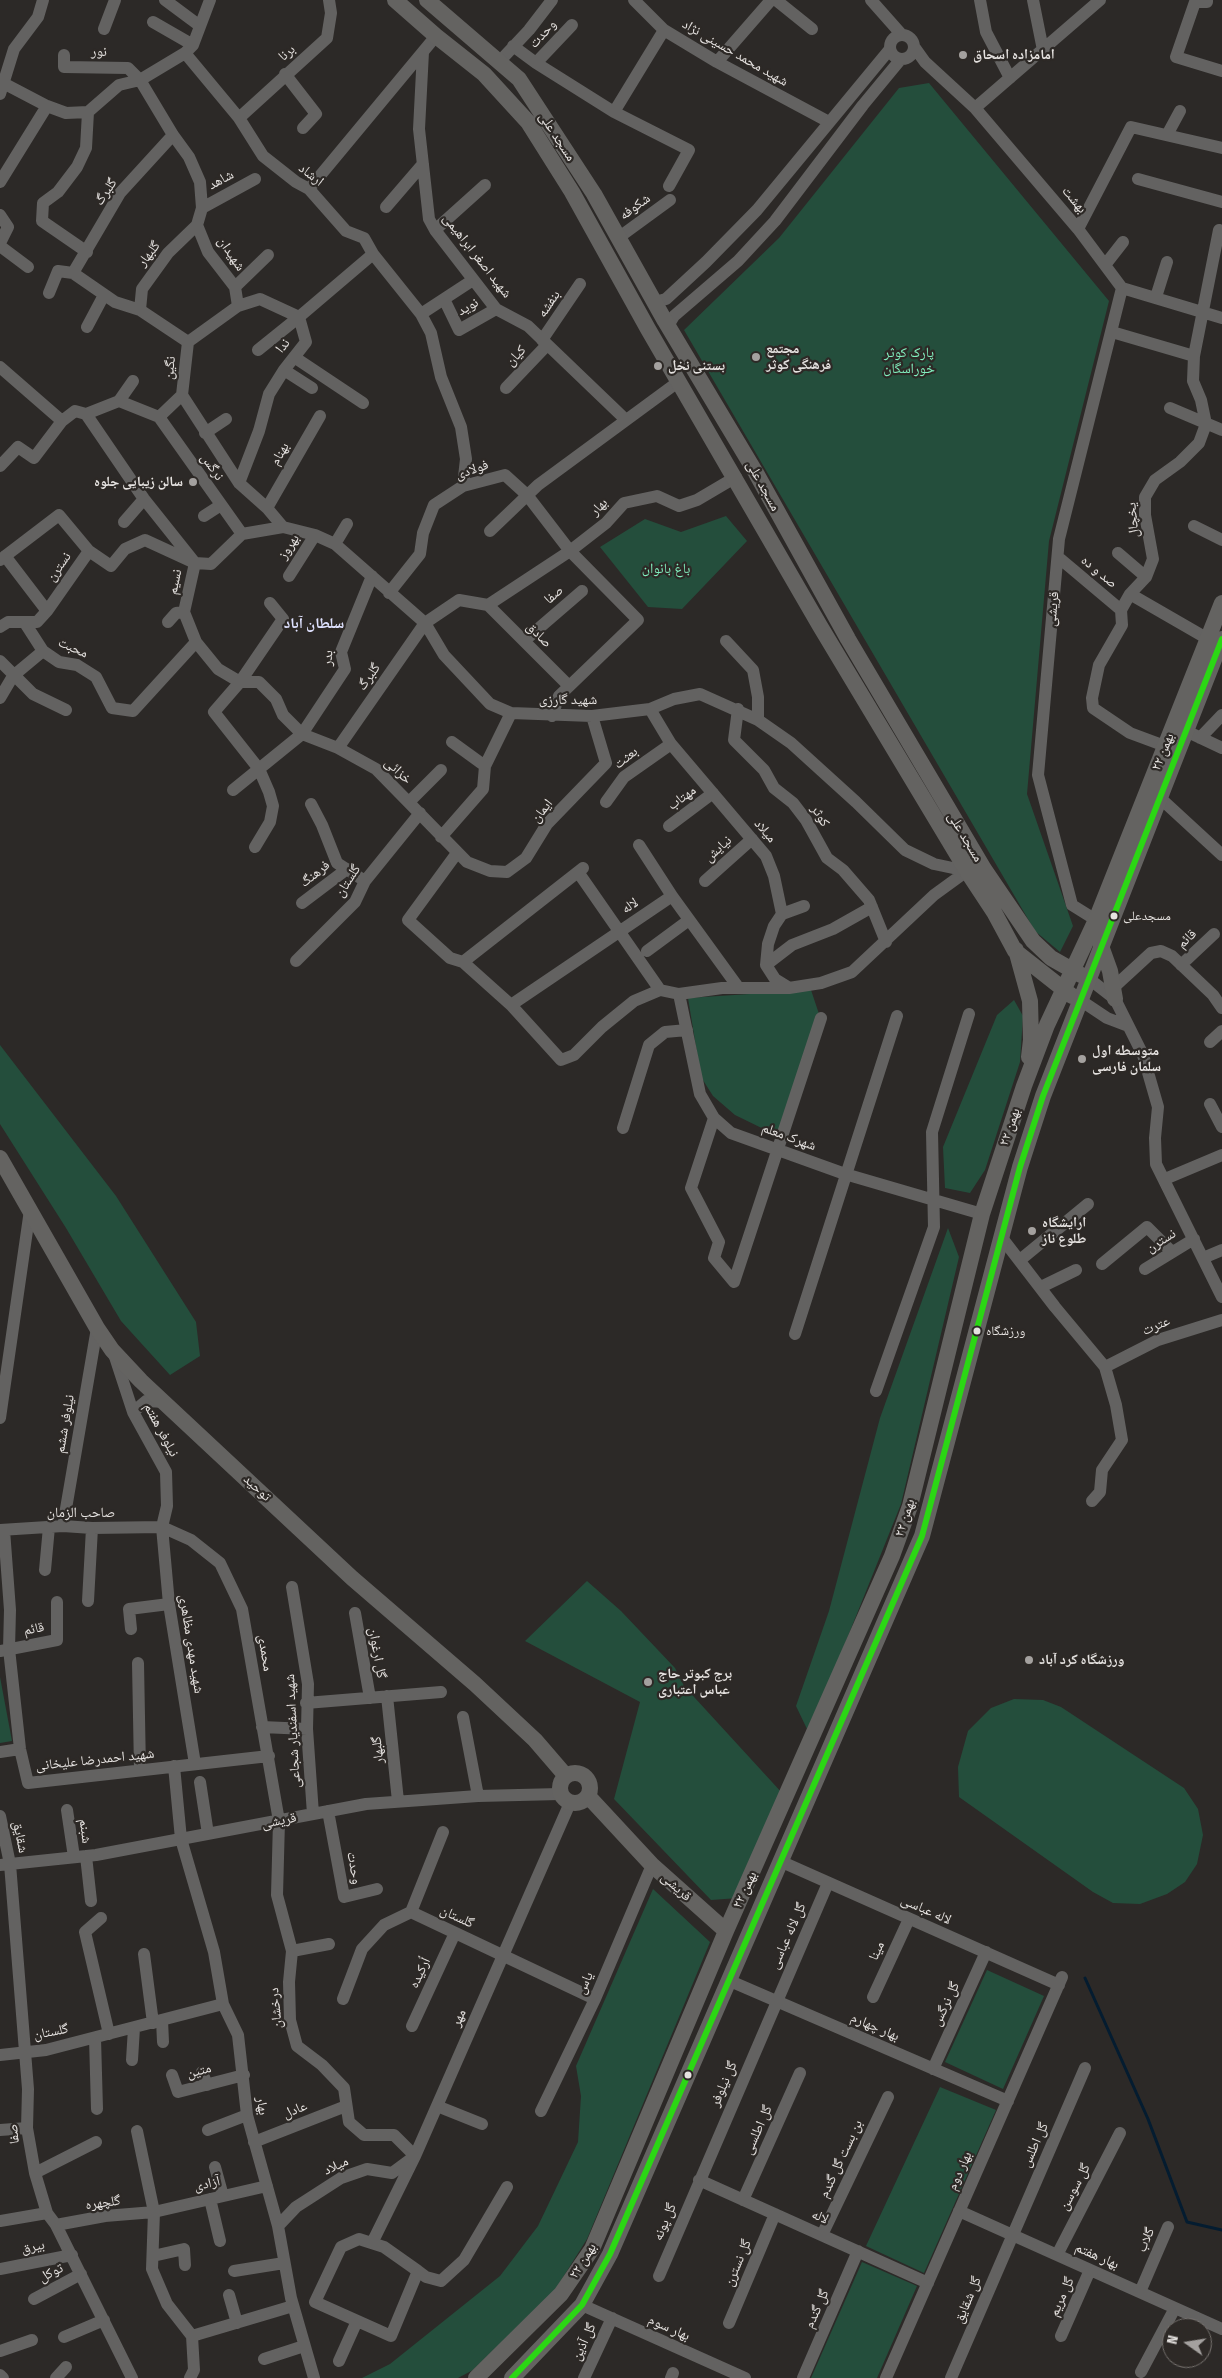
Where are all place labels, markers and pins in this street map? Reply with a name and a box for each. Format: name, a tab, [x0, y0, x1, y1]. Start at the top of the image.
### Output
place label: امامزاده اسحاق	[973, 47, 1055, 63]
marker: امامزاده اسحاق	[957, 49, 969, 61]
place label: مجتمع فرهنگی کوثر	[766, 341, 831, 374]
marker: مجتمع فرهنگی کوثر	[750, 351, 762, 363]
place label: بستنی نخل	[668, 358, 725, 374]
marker: بستنی نخل	[652, 360, 664, 372]
place label: سالن زیبایی جلوه	[94, 474, 183, 490]
marker: سالن زیبایی جلوه	[187, 476, 199, 488]
place label: مسجدعلی	[1123, 908, 1171, 924]
marker: مسجدعلی	[1109, 911, 1119, 921]
place label: متوسطه اول سلمان فارسی	[1092, 1043, 1161, 1076]
marker: متوسطه اول سلمان فارسی	[1076, 1053, 1088, 1065]
place label: ارایشگاه طلوع ناز	[1042, 1215, 1086, 1248]
marker: ارایشگاه طلوع ناز	[1026, 1225, 1038, 1237]
place label: ورزشگاه	[986, 1323, 1025, 1339]
marker: ورزشگاه	[972, 1326, 982, 1336]
place label: ورزشگاه کرد آباد	[1039, 1652, 1124, 1668]
marker: ورزشگاه کرد آباد	[1023, 1654, 1035, 1666]
place label: برج کبوتر حاج عباس اعتباری	[658, 1666, 732, 1698]
marker: برج کبوتر حاج عباس اعتباری	[642, 1676, 654, 1688]
unlabelled marker	[683, 2070, 693, 2080]

